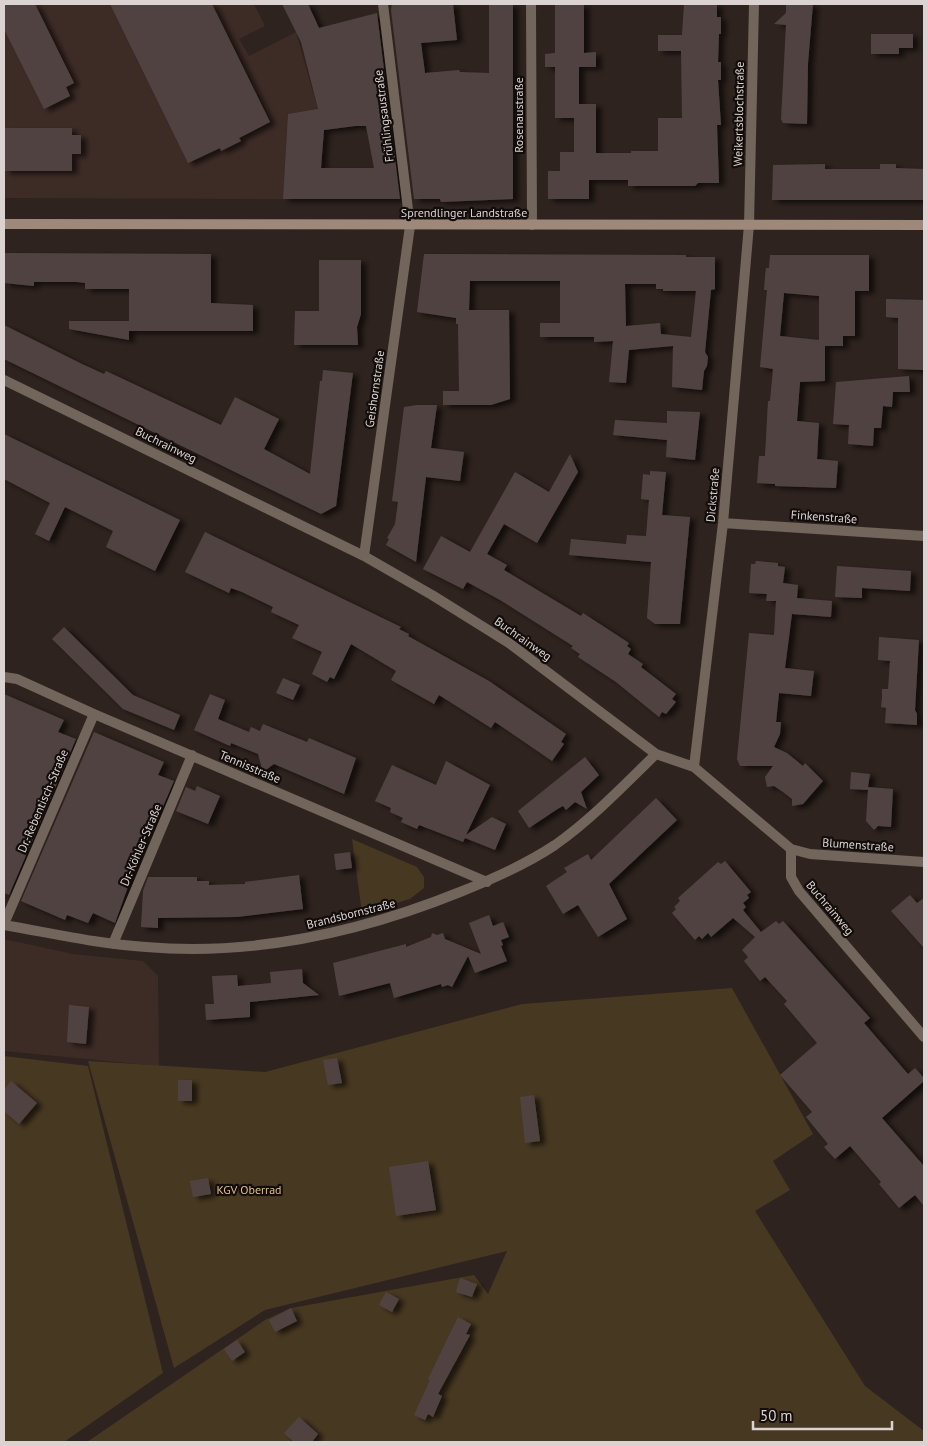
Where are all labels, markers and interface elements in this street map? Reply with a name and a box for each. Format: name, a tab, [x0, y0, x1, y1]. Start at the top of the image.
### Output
street label: Weikertsblochstraße	[730, 61, 747, 166]
street label: Frühlingsaustraße	[370, 69, 397, 163]
street label: Rosenaustraße	[511, 77, 526, 153]
street label: Sprendlinger Landstraße	[401, 205, 527, 220]
street label: Geishornstraße	[362, 349, 387, 428]
street label: Buchrainweg	[133, 423, 199, 466]
street label: Dickstraße	[703, 467, 722, 523]
street label: Finkenstraße	[790, 507, 858, 526]
street label: Buchrainweg	[492, 613, 555, 664]
street label: Dr.-Rebentisch-Straße	[14, 747, 71, 855]
street label: Tennisstraße	[217, 747, 283, 786]
street label: Dr.-Köhler-Straße	[116, 801, 165, 888]
street label: Blumenstraße	[822, 835, 894, 854]
street label: Buchrainweg	[803, 877, 857, 938]
street label: Brandsbornstraße	[305, 895, 397, 932]
park label: KGV Oberrad	[216, 1182, 282, 1197]
scale bar	[753, 1398, 892, 1430]
text: 50 m	[760, 1406, 793, 1425]

